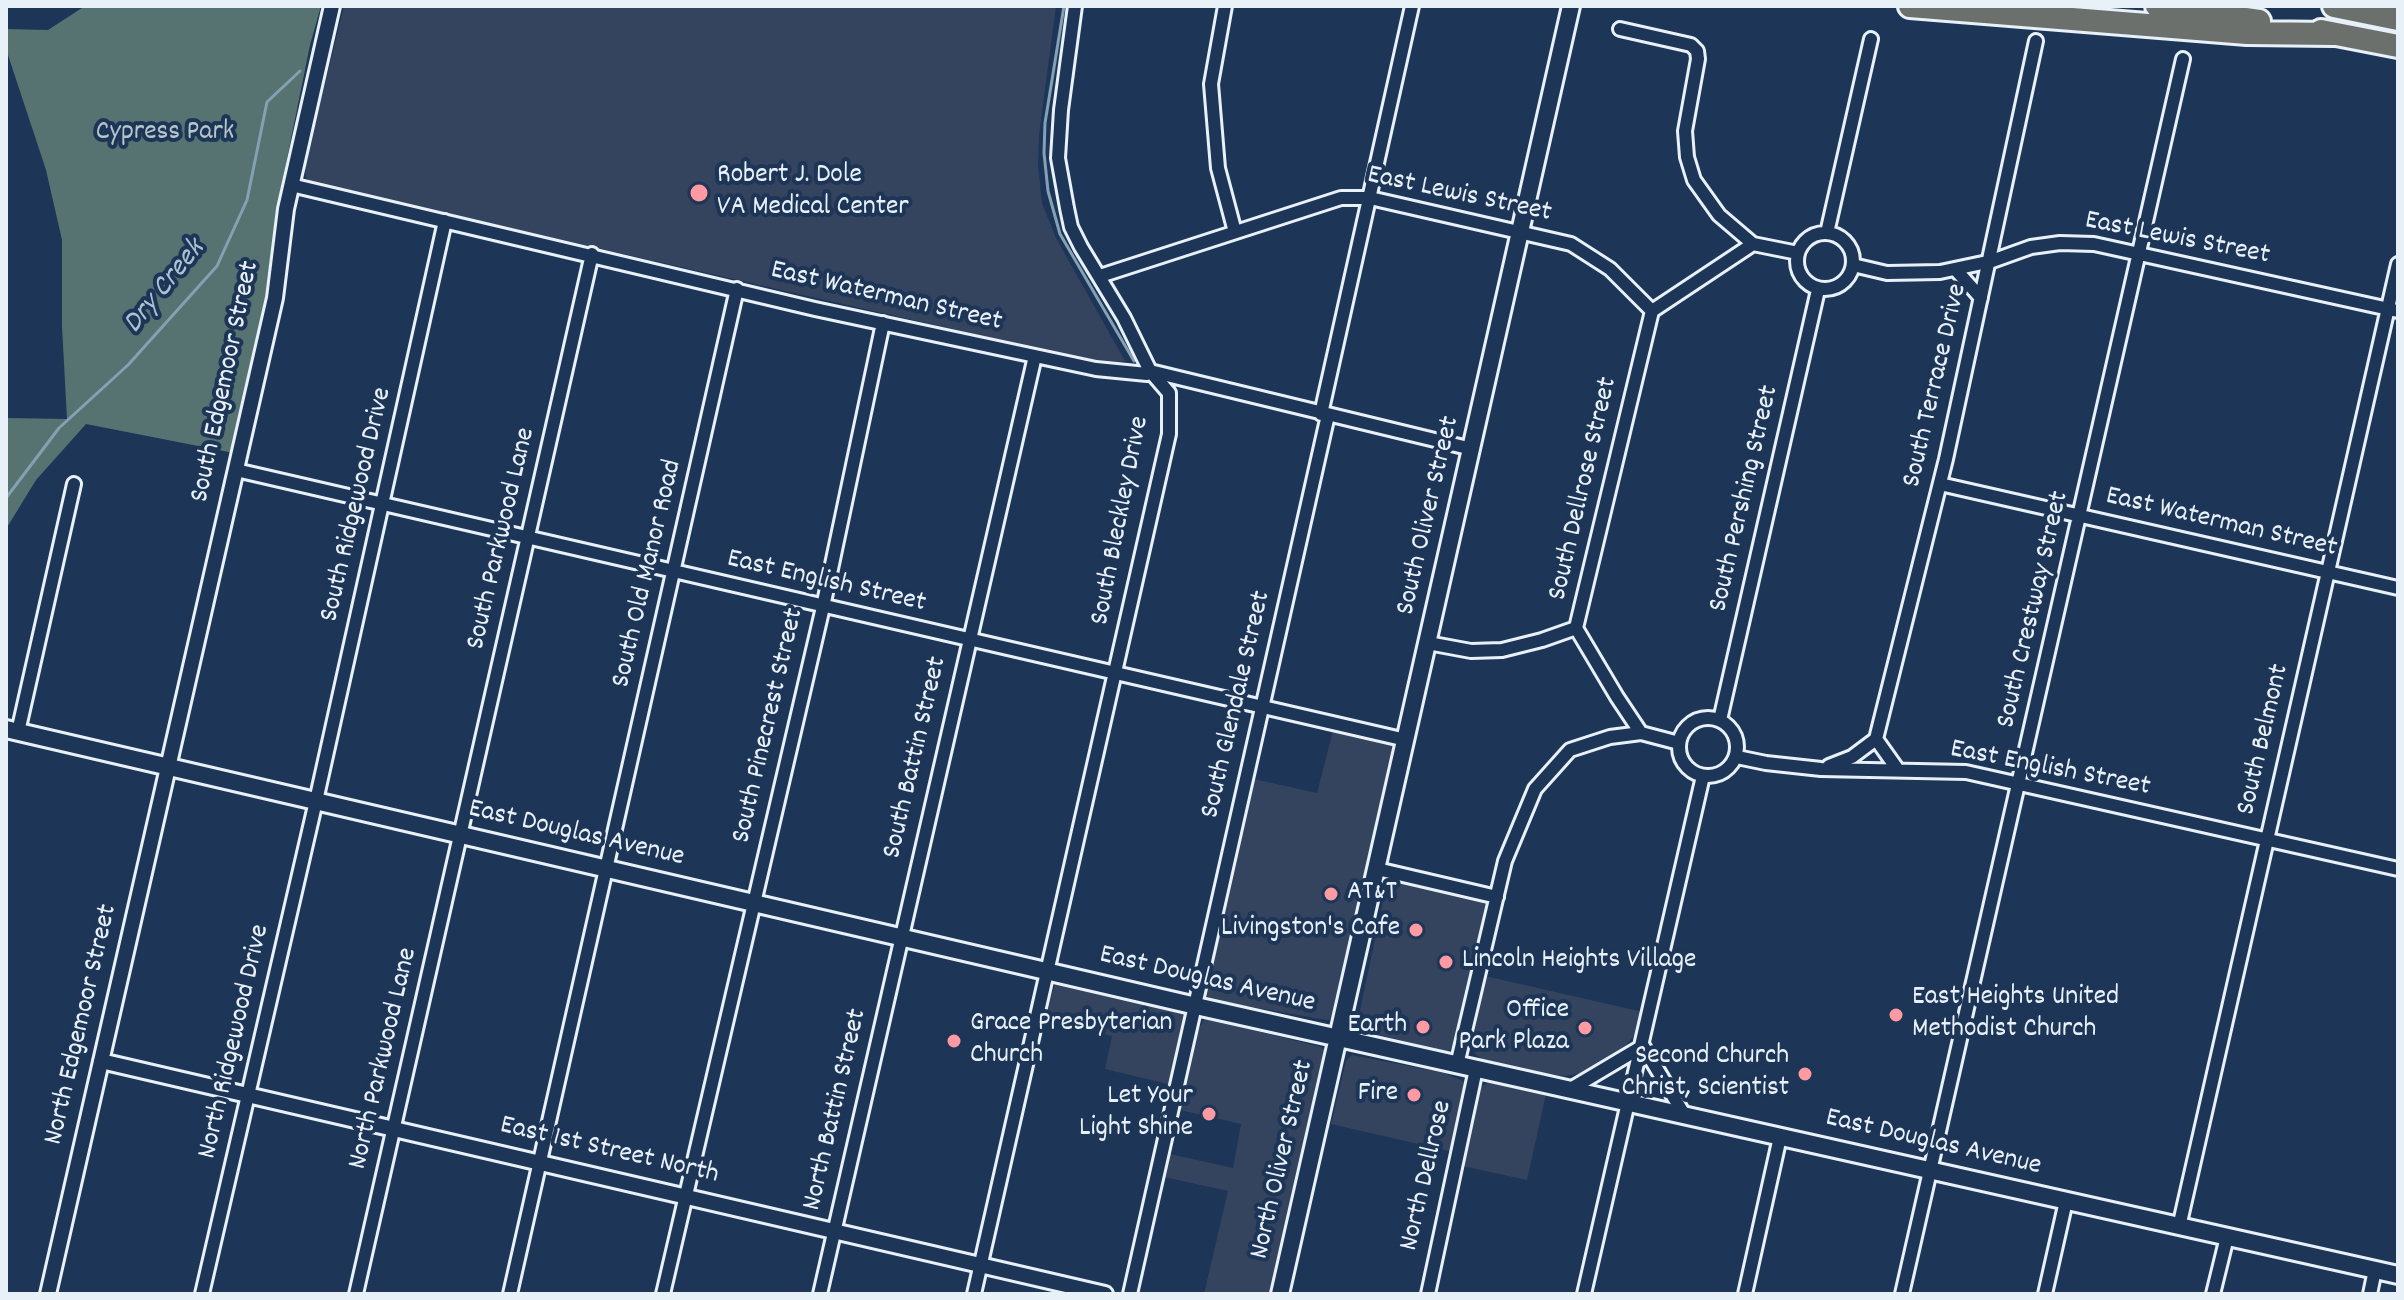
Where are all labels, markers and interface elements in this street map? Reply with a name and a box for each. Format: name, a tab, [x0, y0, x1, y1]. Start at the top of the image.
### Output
park label: Cypress Park	[96, 117, 234, 151]
place label: Robert J. Dole VA Medical Center	[717, 160, 909, 226]
street label: East Lewis Street	[1364, 160, 1554, 232]
marker: Robert J. Dole VA Medical Center	[688, 182, 710, 204]
street label: East Lewis Street	[2082, 206, 2272, 274]
water label: Dry Creek	[117, 234, 215, 342]
street label: East Waterman Street	[767, 255, 1005, 341]
street label: South Edgemoor Street	[185, 258, 269, 506]
street label: South Terrace Drive	[1897, 281, 1977, 491]
street label: South Dellrose Street	[1543, 374, 1627, 604]
street label: South Pershing Street	[1704, 383, 1788, 615]
street label: South Ridgewood Drive	[315, 385, 401, 625]
street label: South Oliver Street	[1391, 413, 1469, 619]
street label: South Bleckley Drive	[1085, 414, 1159, 628]
street label: South Parkwood Lane	[461, 425, 545, 653]
street label: South Old Manor Road	[606, 457, 692, 691]
street label: East Waterman Street	[2102, 481, 2340, 567]
street label: South Crestway Street	[1991, 488, 2079, 732]
street label: East English Street	[723, 544, 929, 622]
street label: South Glendale Street	[1196, 588, 1280, 822]
street label: South Pinecrest Street	[727, 605, 813, 847]
street label: South Battin Street	[877, 654, 957, 862]
street label: South Belmont	[2231, 661, 2299, 819]
street label: East English Street	[1947, 734, 2153, 806]
street label: East Douglas Avenue	[465, 794, 687, 876]
place label: AT&T	[1347, 877, 1397, 911]
marker: AT&T	[1322, 885, 1340, 903]
street label: North Edgemoor Street	[39, 902, 127, 1148]
place label: Livingston's Cafe	[1221, 913, 1400, 947]
marker: Livingston's Cafe	[1407, 921, 1425, 939]
street label: North Ridgewood Drive	[193, 922, 279, 1162]
street label: East Douglas Avenue	[1096, 940, 1318, 1022]
street label: North Parkwood Lane	[343, 945, 427, 1173]
place label: Lincoln Heights Village	[1462, 945, 1696, 979]
marker: Lincoln Heights Village	[1437, 953, 1455, 971]
place label: East Heights United Methodist Church	[1912, 982, 2119, 1048]
place label: Office Park Plaza	[1459, 995, 1569, 1061]
street label: North Battin Street	[797, 1006, 877, 1214]
marker: East Heights United Methodist Church	[1887, 1006, 1905, 1024]
place label: Grace Presbyterian Church	[970, 1008, 1173, 1074]
place label: Earth	[1348, 1010, 1407, 1044]
marker: Earth	[1414, 1018, 1432, 1036]
marker: Office Park Plaza	[1576, 1019, 1594, 1037]
marker: Grace Presbyterian Church	[945, 1032, 963, 1050]
place label: Second Church Christ, Scientist	[1621, 1041, 1789, 1107]
street label: North Oliver Street	[1245, 1057, 1323, 1263]
marker: Second Church Christ, Scientist	[1796, 1065, 1814, 1083]
place label: Fire	[1358, 1078, 1398, 1112]
place label: Let Your Light Shine	[1079, 1081, 1193, 1147]
marker: Fire	[1405, 1086, 1423, 1104]
street label: North Dellrose	[1394, 1098, 1462, 1254]
street label: East Douglas Avenue	[1822, 1103, 2044, 1185]
marker: Let Your Light Shine	[1200, 1105, 1218, 1123]
street label: East 1st Street North	[496, 1111, 722, 1193]

